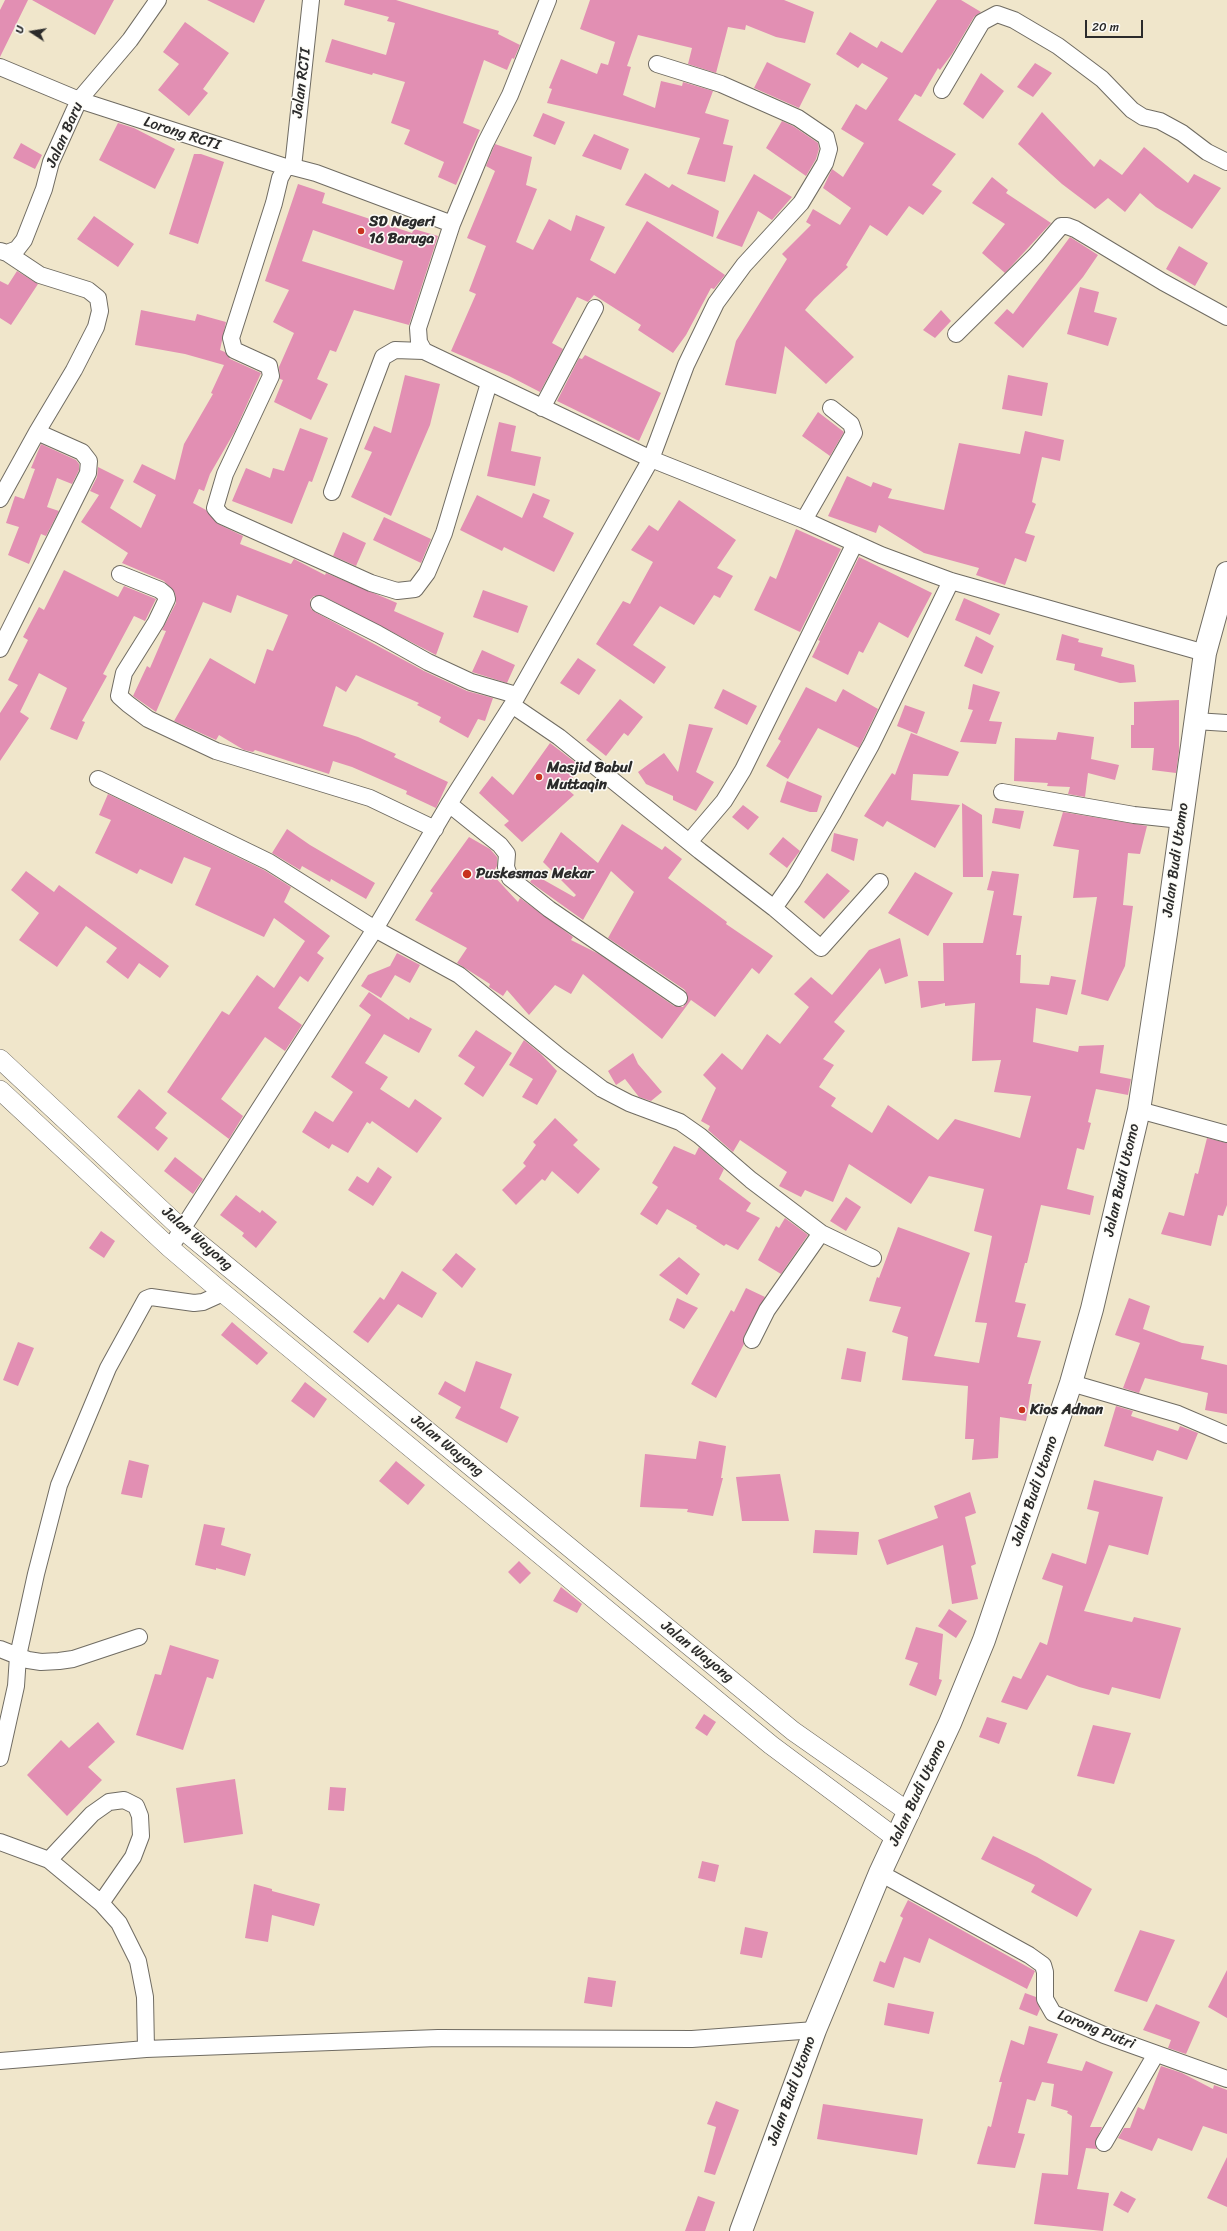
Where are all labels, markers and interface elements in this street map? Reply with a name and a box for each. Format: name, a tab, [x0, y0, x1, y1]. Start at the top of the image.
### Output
north arrow	[12, 12, 52, 52]
scale bar	[1087, 12, 1145, 38]
text: 20 m	[1092, 16, 1119, 38]
text: U	[10, 24, 30, 35]
street label: Jalan RCTI	[289, 47, 315, 119]
street label: Jalan Baru	[43, 100, 87, 170]
street label: Lorong RCTI	[141, 113, 223, 155]
place label: SD Negeri 16 Baruga	[369, 213, 435, 248]
marker: SD Negeri 16 Baruga	[356, 226, 366, 236]
place label: Masjid Babul Muttaqin	[547, 759, 632, 794]
marker: Masjid Babul Muttaqin	[534, 772, 544, 782]
street label: Jalan Budi Utomo	[1159, 802, 1193, 918]
place label: Puskesmas Mekar	[476, 865, 593, 883]
marker: Puskesmas Mekar	[461, 868, 473, 880]
street label: Jalan Budi Utomo	[1100, 1122, 1144, 1238]
street label: Jalan Wayong	[158, 1203, 236, 1275]
place label: Kios Adnan	[1030, 1401, 1103, 1419]
marker: Kios Adnan	[1017, 1405, 1027, 1415]
street label: Jalan Wayong	[407, 1411, 487, 1481]
street label: Jalan Budi Utomo	[1008, 1434, 1062, 1548]
street label: Jalan Wayong	[657, 1617, 737, 1687]
street label: Jalan Budi Utomo	[886, 1737, 950, 1849]
street label: Lorong Putri	[1055, 2006, 1137, 2054]
street label: Jalan Budi Utomo	[764, 2034, 820, 2148]

